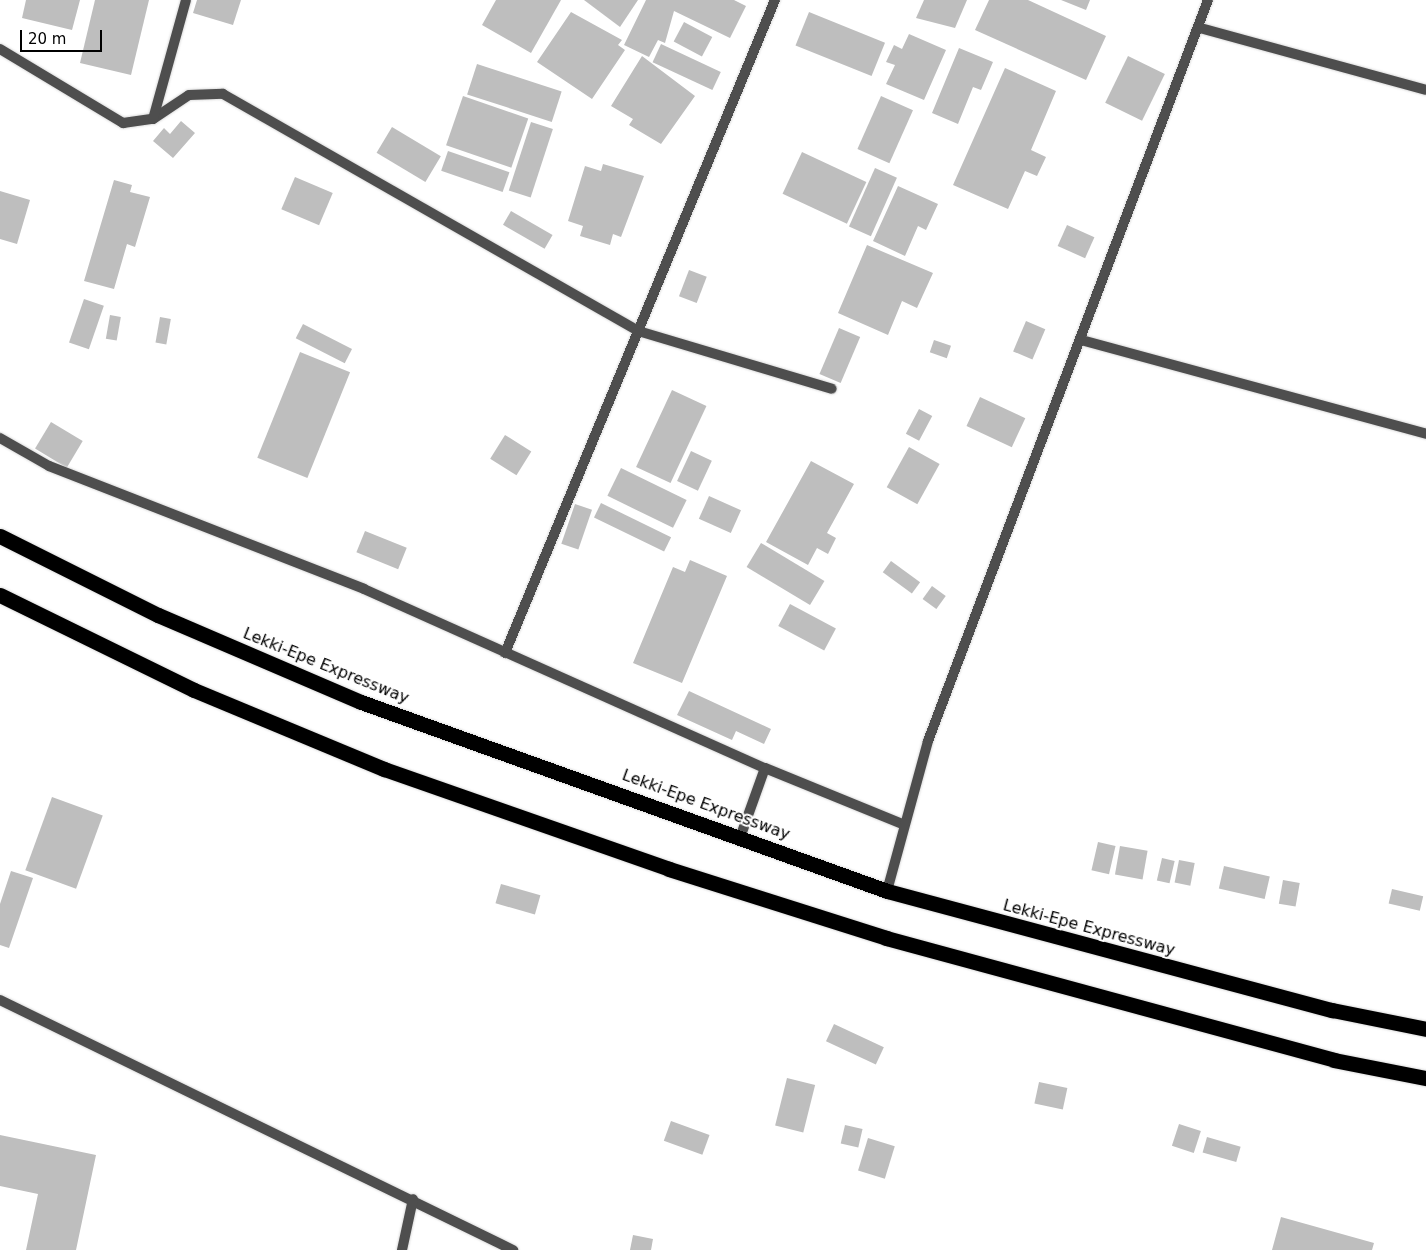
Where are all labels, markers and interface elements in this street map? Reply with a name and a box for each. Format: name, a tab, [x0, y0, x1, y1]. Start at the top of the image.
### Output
scale bar	[22, 20, 105, 52]
text: 20 m	[28, 30, 66, 48]
street label: Lekki-Epe Expressway	[240, 624, 412, 708]
street label: Lekki-Epe Expressway	[619, 766, 793, 844]
street label: Lekki-Epe Expressway	[1001, 896, 1177, 960]

